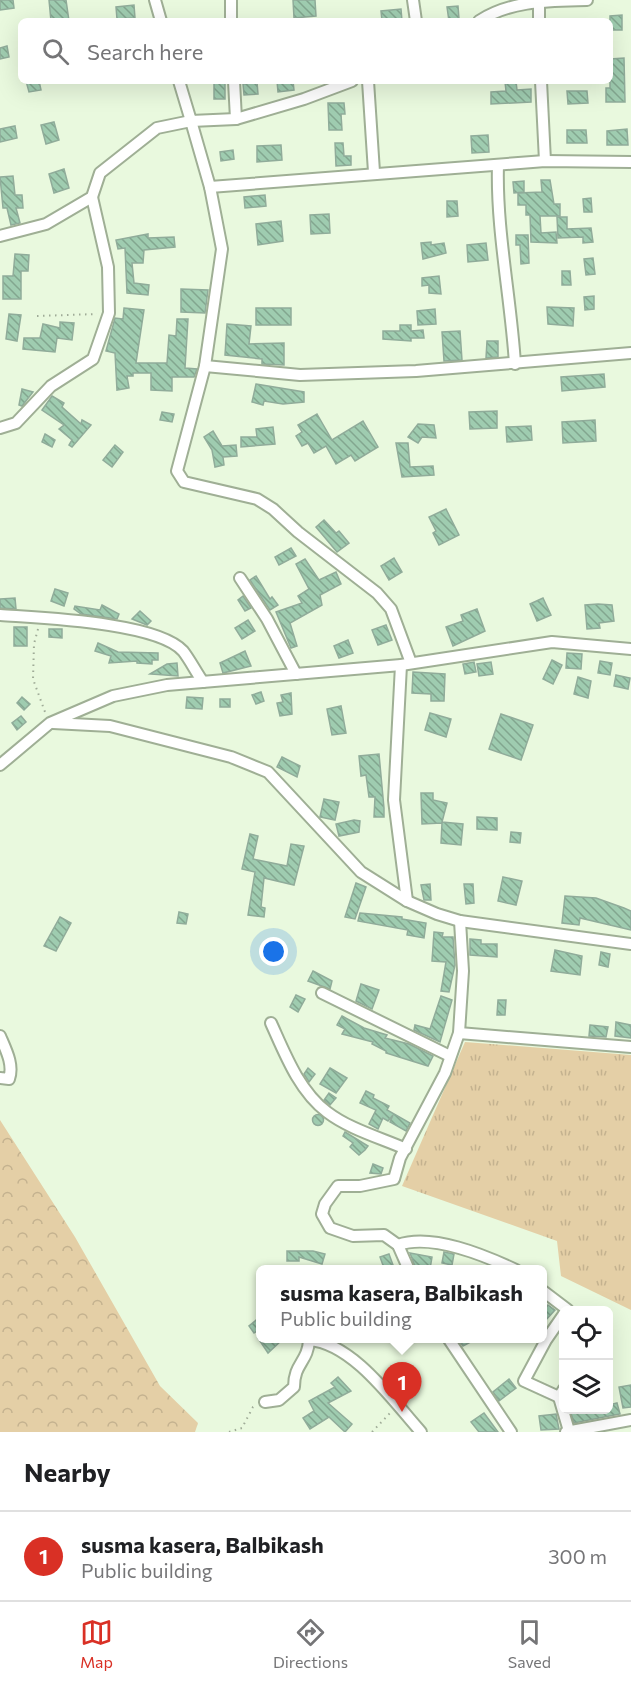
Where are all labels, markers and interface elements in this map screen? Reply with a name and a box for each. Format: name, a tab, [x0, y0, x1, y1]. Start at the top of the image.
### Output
search box	[18, 18, 613, 84]
icon: search	[39, 35, 72, 68]
text: Search here	[87, 38, 203, 65]
your location	[259, 937, 288, 966]
popup	[256, 1265, 547, 1343]
text: susma kasera, Balbikash	[280, 1279, 523, 1306]
text: Public building	[280, 1306, 412, 1330]
map controls	[559, 1306, 613, 1414]
button: locate	[559, 1306, 613, 1360]
button: layers	[559, 1360, 613, 1414]
pin: 1	[382, 1362, 422, 1412]
text: Nearby	[24, 1456, 111, 1487]
text: susma kasera, Balbikash	[81, 1531, 324, 1558]
text: 1	[39, 1544, 48, 1568]
text: 300 m	[548, 1544, 607, 1568]
text: Public building	[81, 1558, 213, 1582]
tab: Map	[80, 1616, 113, 1671]
tab: Directions	[273, 1616, 348, 1671]
tab: Saved	[508, 1616, 551, 1671]

